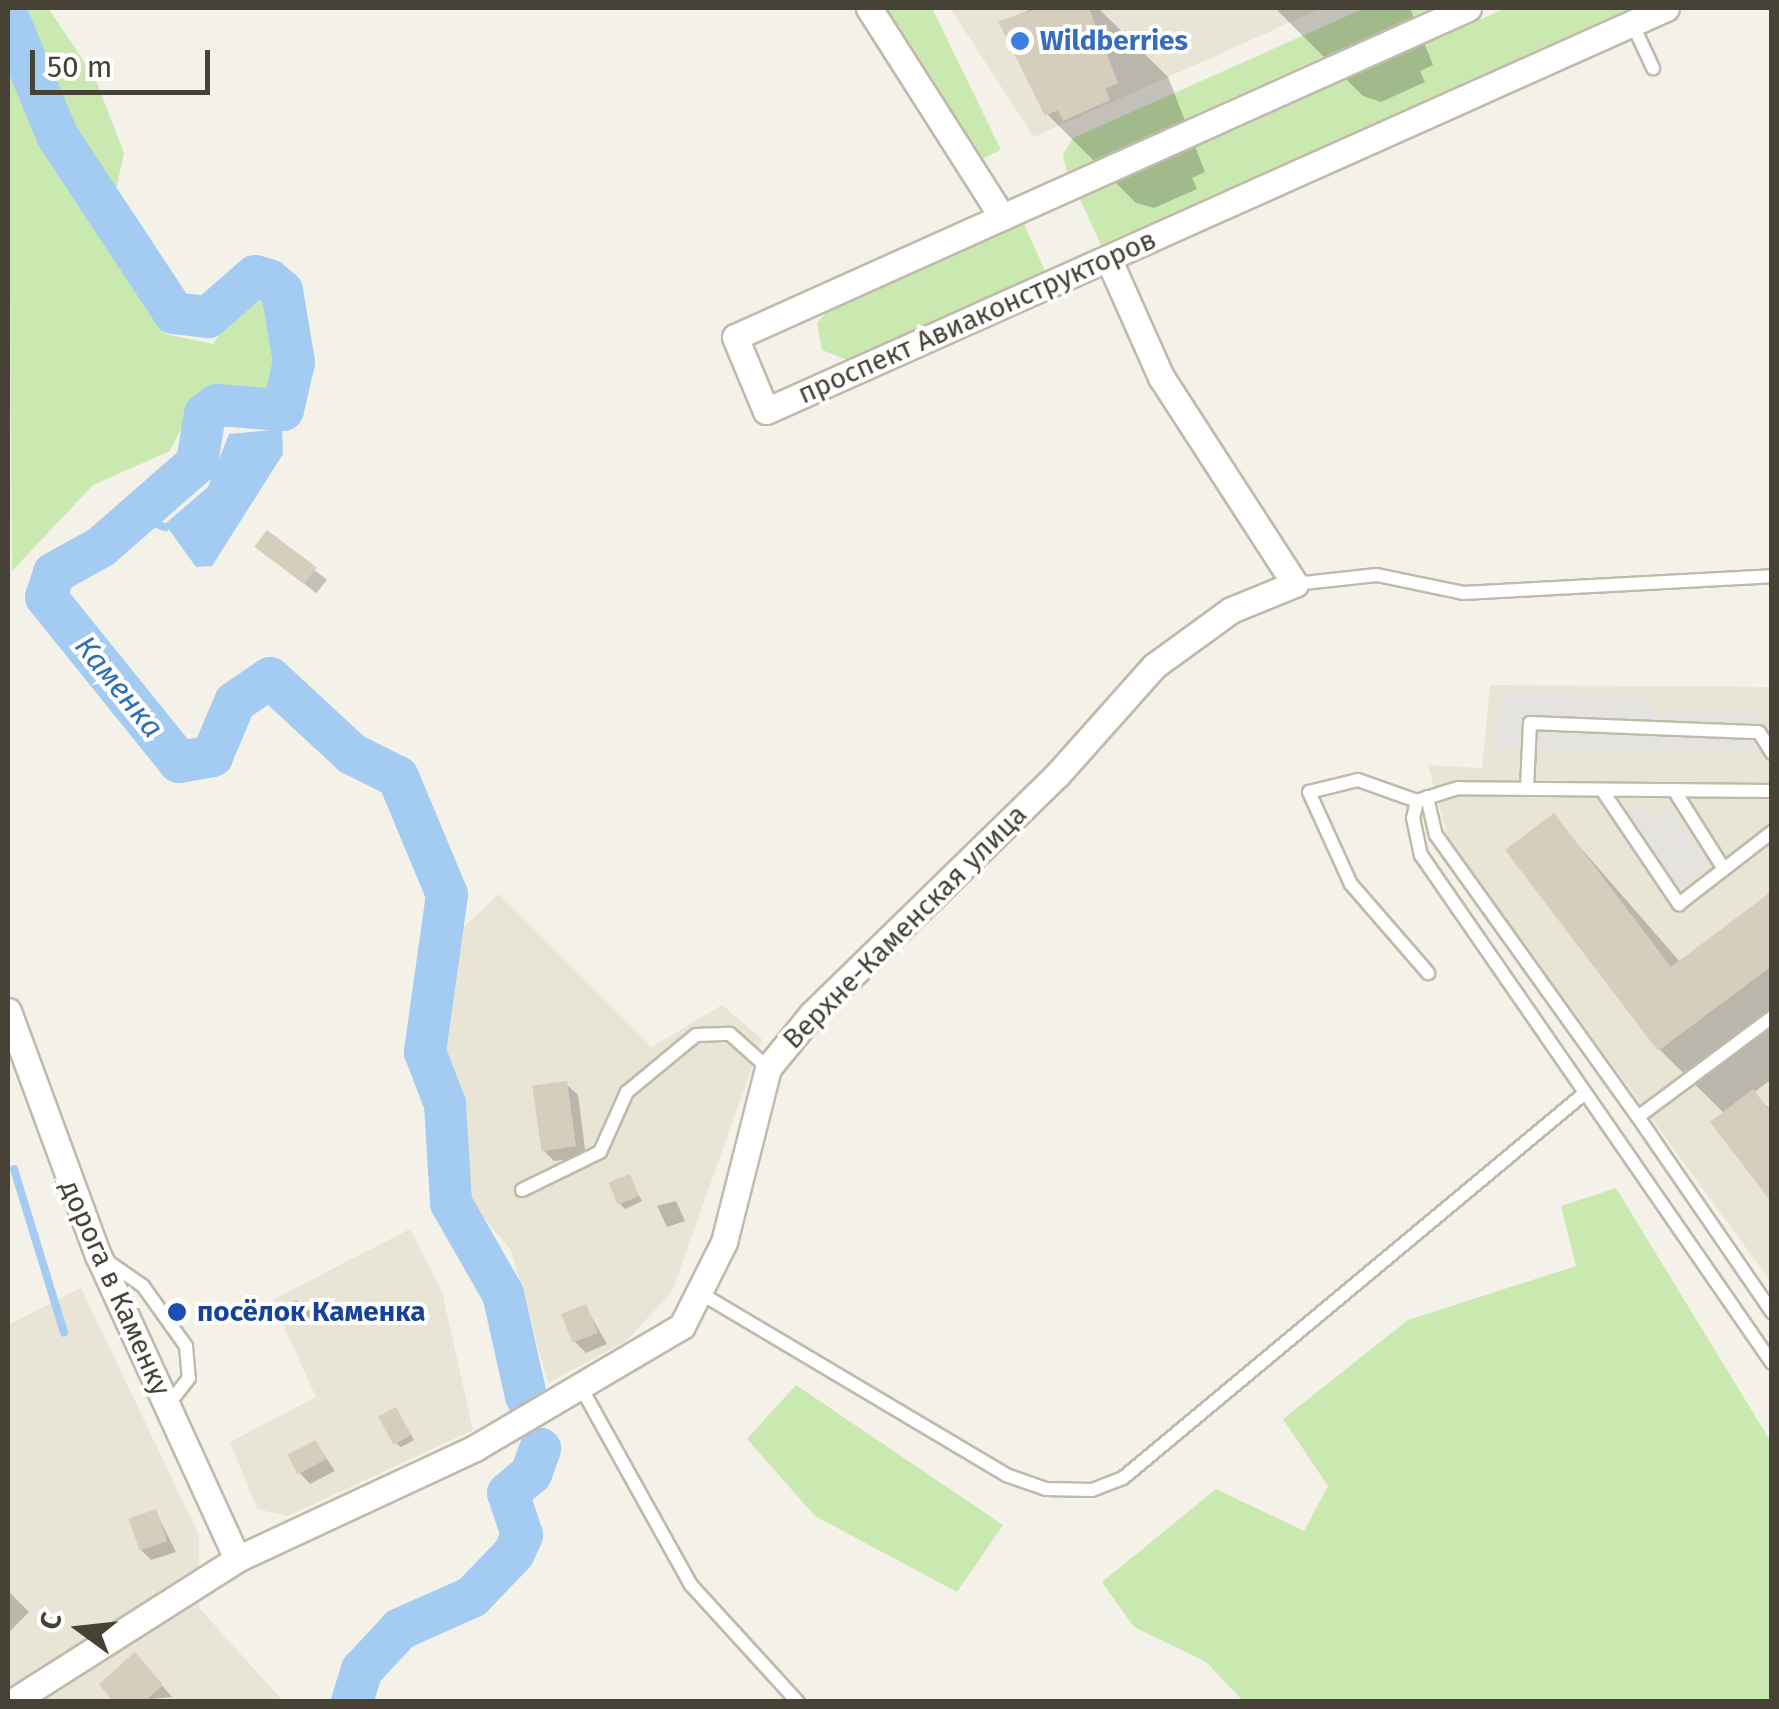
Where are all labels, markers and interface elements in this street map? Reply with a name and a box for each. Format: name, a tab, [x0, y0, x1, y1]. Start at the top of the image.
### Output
place label: Wildberries	[1040, 24, 1188, 58]
scale bar	[35, 30, 215, 92]
marker: Wildberries	[1009, 30, 1031, 52]
text: 50 m	[47, 49, 112, 85]
street label: проспект Авиаконструкторов	[793, 223, 1161, 411]
water label: Каменка	[67, 629, 171, 745]
street label: Верхне-Каменская улица	[776, 798, 1034, 1056]
street label: дорога в Каменку	[52, 1175, 178, 1401]
place label: посёлок Каменка	[197, 1295, 425, 1329]
marker: посёлок Каменка	[166, 1301, 188, 1323]
north arrow	[30, 1579, 130, 1679]
text: С	[33, 1609, 69, 1633]

